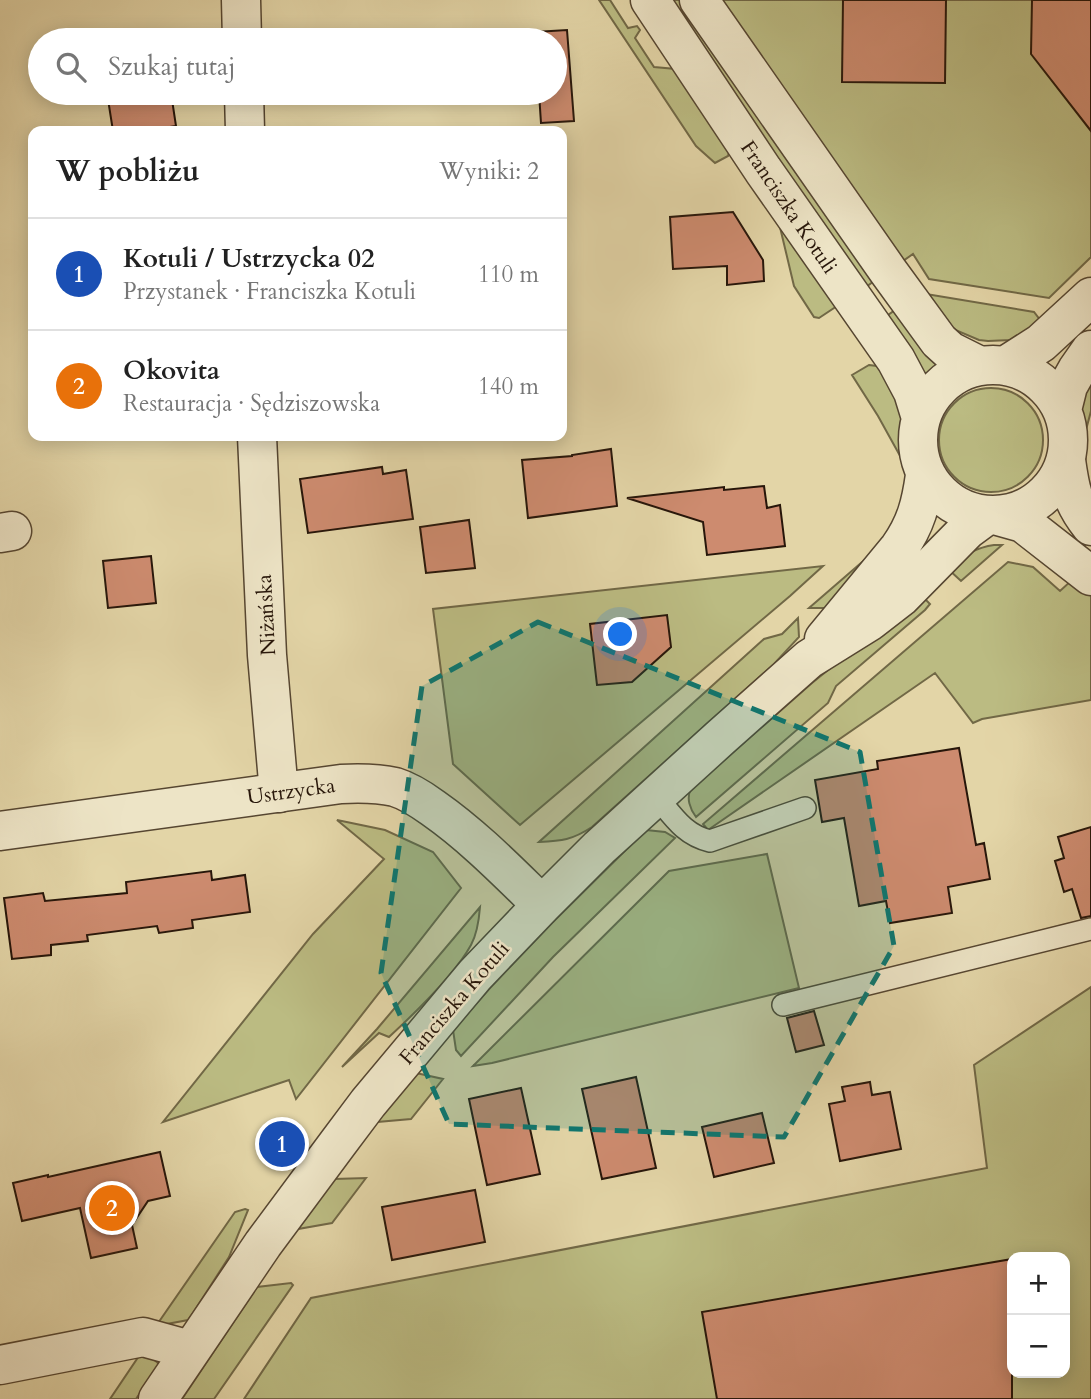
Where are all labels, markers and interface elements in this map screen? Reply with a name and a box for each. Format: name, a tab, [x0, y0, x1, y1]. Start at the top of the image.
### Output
search box	[28, 28, 567, 105]
icon: search	[52, 48, 90, 86]
text: Szukaj tutaj	[108, 49, 236, 84]
street label: Franciszka Kotuli	[733, 135, 844, 280]
text: W pobliżu	[56, 151, 200, 192]
text: Wyniki: 2	[439, 156, 539, 187]
text: Kotuli / Ustrzycka 02	[123, 241, 375, 276]
text: 1	[73, 259, 85, 290]
text: 110 m	[478, 259, 539, 290]
text: Przystanek · Franciszka Kotuli	[123, 276, 416, 307]
text: Okovita	[123, 353, 220, 388]
text: 2	[73, 371, 85, 402]
text: 140 m	[478, 371, 539, 402]
text: Restauracja · Sędziszowska	[123, 388, 380, 419]
street label: Niżańska	[250, 573, 283, 656]
your location	[603, 617, 637, 651]
street label: Ustrzycka	[245, 771, 337, 812]
street label: Franciszka Kotuli	[393, 935, 516, 1071]
pin: 1	[259, 1118, 305, 1170]
pin: 2	[89, 1182, 135, 1234]
map controls	[1007, 1252, 1070, 1378]
button: +	[1007, 1252, 1070, 1315]
button: −	[1007, 1315, 1070, 1378]

